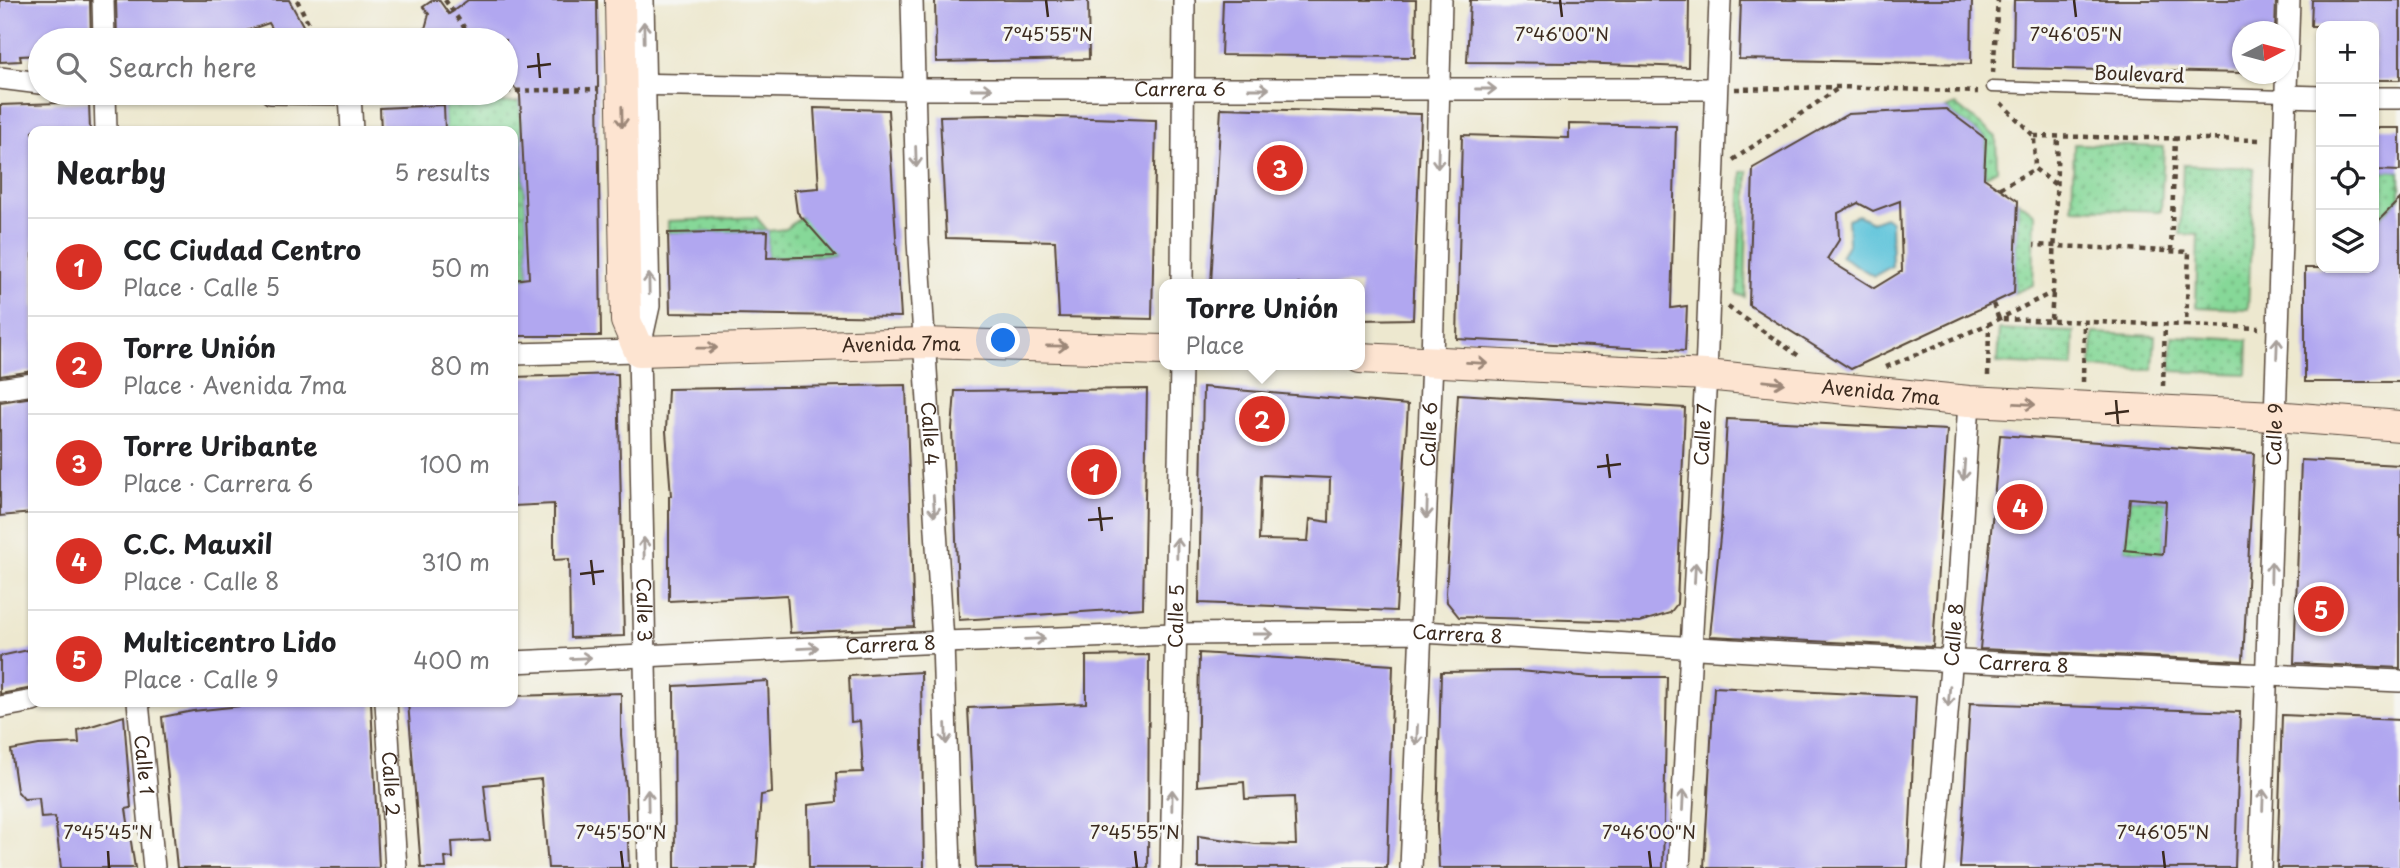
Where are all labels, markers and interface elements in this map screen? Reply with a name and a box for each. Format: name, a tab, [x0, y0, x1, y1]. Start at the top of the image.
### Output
text: 7°45'55"N	[1003, 20, 1093, 47]
text: 7°46'00"N	[1515, 20, 1609, 47]
text: 7°46'05"N	[2030, 20, 2122, 47]
one-way arrow	[637, 21, 651, 44]
north arrow	[2232, 21, 2295, 84]
map controls	[2316, 21, 2379, 273]
button: +	[2316, 21, 2379, 84]
search box	[28, 28, 518, 105]
text: Search here	[108, 47, 257, 86]
icon: search	[52, 48, 90, 86]
street label: Boulevard	[2093, 57, 2185, 89]
street label: Carrera 6	[1134, 74, 1226, 102]
one-way arrow	[971, 82, 994, 96]
one-way arrow	[1247, 82, 1270, 96]
one-way arrow	[1475, 83, 1498, 96]
button: −	[2316, 84, 2379, 147]
one-way arrow	[615, 105, 629, 128]
pin: 3	[1257, 142, 1303, 194]
one-way arrow	[909, 145, 923, 168]
one-way arrow	[1431, 146, 1444, 169]
button: locate	[2316, 147, 2379, 210]
text: Nearby	[56, 149, 166, 194]
text: 5 results	[394, 154, 490, 189]
button: layers	[2316, 210, 2379, 273]
text: CC Ciudad Centro	[123, 230, 361, 269]
text: 1	[74, 250, 85, 285]
text: 50 m	[430, 250, 490, 285]
text: Place · Calle 5	[123, 269, 280, 304]
one-way arrow	[642, 273, 656, 296]
popup	[1159, 279, 1365, 370]
text: Torre Unión	[1185, 288, 1339, 327]
your location	[986, 323, 1020, 357]
text: Place	[1185, 327, 1244, 362]
text: Torre Unión	[123, 328, 276, 367]
street label: Avenida 7ma	[841, 328, 961, 358]
one-way arrow	[2270, 336, 2284, 359]
one-way arrow	[1045, 339, 1068, 353]
one-way arrow	[695, 341, 718, 354]
text: 2	[71, 348, 87, 383]
text: 80 m	[430, 348, 490, 383]
one-way arrow	[1465, 357, 1488, 370]
text: Place · Avenida 7ma	[123, 367, 346, 402]
street label: Avenida 7ma	[1820, 372, 1941, 411]
one-way arrow	[1762, 376, 1785, 389]
pin: 2	[1239, 393, 1285, 445]
one-way arrow	[2013, 398, 2036, 411]
street label: Calle 4	[915, 401, 947, 466]
street label: Calle 6	[1413, 401, 1443, 467]
street label: Calle 7	[1686, 402, 1717, 467]
street label: Calle 9	[2258, 402, 2289, 466]
text: Torre Uribante	[123, 426, 317, 465]
text: 3	[71, 446, 87, 481]
text: 100 m	[420, 446, 490, 481]
pin: 1	[1071, 446, 1117, 498]
one-way arrow	[1958, 458, 1971, 481]
text: Place · Carrera 6	[123, 465, 313, 500]
pin: 4	[1997, 481, 2043, 533]
one-way arrow	[928, 495, 941, 517]
one-way arrow	[1420, 496, 1433, 519]
text: C.C. Mauxil	[123, 524, 272, 563]
one-way arrow	[637, 537, 651, 560]
one-way arrow	[1170, 537, 1184, 560]
text: 4	[71, 544, 87, 579]
text: 310 m	[421, 544, 490, 579]
one-way arrow	[2264, 561, 2277, 584]
one-way arrow	[1689, 562, 1702, 584]
text: Place · Calle 8	[123, 563, 279, 598]
street label: Calle 3	[630, 577, 660, 642]
pin: 5	[2298, 583, 2344, 635]
street label: Calle 5	[1160, 584, 1190, 648]
street label: Calle 8	[1936, 602, 1969, 668]
street label: Carrera 8	[1412, 617, 1503, 650]
text: Multicentro Lido	[123, 622, 336, 661]
street label: Carrera 8	[845, 627, 936, 660]
one-way arrow	[1251, 627, 1274, 641]
one-way arrow	[1024, 632, 1047, 645]
one-way arrow	[796, 641, 819, 654]
text: 5	[72, 642, 86, 677]
text: 400 m	[413, 642, 490, 677]
street label: Carrera 8	[1978, 647, 2069, 679]
one-way arrow	[569, 652, 592, 665]
text: Place · Calle 9	[123, 661, 279, 696]
one-way arrow	[1942, 685, 1955, 707]
one-way arrow	[939, 722, 952, 745]
one-way arrow	[1410, 723, 1423, 746]
street label: Calle 1	[128, 733, 162, 796]
street label: Calle 2	[376, 750, 408, 817]
one-way arrow	[641, 789, 655, 812]
one-way arrow	[1165, 789, 1179, 812]
one-way arrow	[1676, 789, 1689, 812]
one-way arrow	[2257, 789, 2270, 812]
text: 7°45'45"N	[63, 818, 153, 845]
text: 7°45'50"N	[575, 818, 667, 845]
text: 7°45'55"N	[1090, 818, 1180, 845]
text: 7°46'00"N	[1602, 818, 1696, 845]
text: 7°46'05"N	[2117, 818, 2209, 845]

